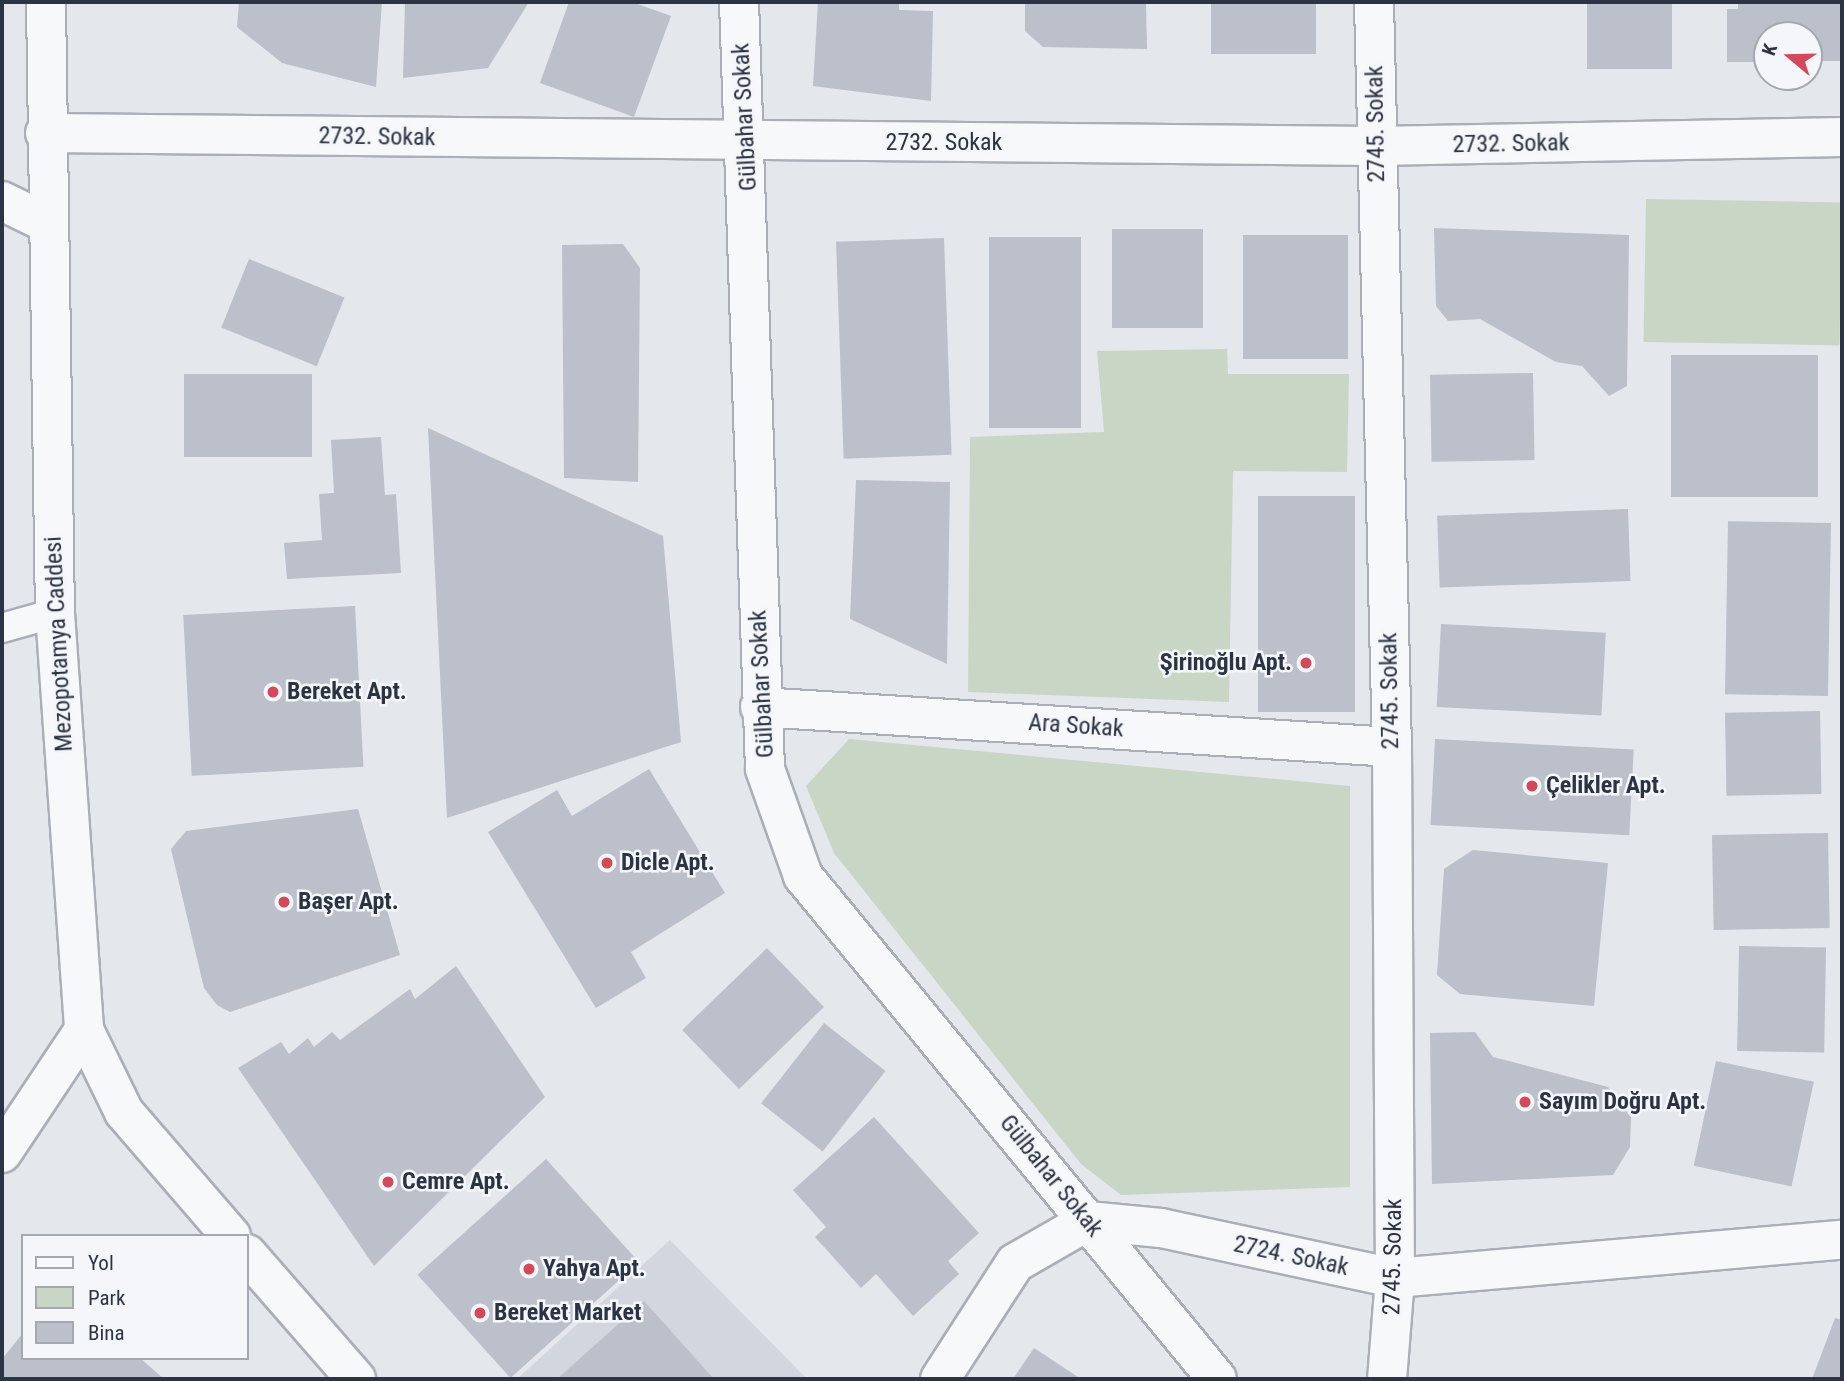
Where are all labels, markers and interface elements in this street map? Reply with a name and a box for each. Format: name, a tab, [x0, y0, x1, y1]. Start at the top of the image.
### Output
north arrow	[1753, 21, 1823, 91]
text: K	[1757, 41, 1782, 58]
street label: Gülbahar Sokak	[727, 42, 763, 192]
street label: 2745. Sokak	[1361, 65, 1391, 183]
street label: 2732. Sokak	[318, 122, 436, 152]
street label: 2732. Sokak	[886, 129, 1002, 157]
street label: 2732. Sokak	[1452, 129, 1570, 159]
street label: Mezopotamya Caddesi	[39, 536, 79, 752]
street label: Gülbahar Sokak	[744, 609, 780, 759]
street label: 2745. Sokak	[1375, 632, 1405, 750]
place label: Şirinoğlu Apt.	[1160, 649, 1292, 677]
marker: Şirinoğlu Apt.	[1298, 655, 1314, 671]
place label: Bereket Apt.	[287, 678, 407, 706]
marker: Bereket Apt.	[265, 684, 281, 700]
street label: Ara Sokak	[1027, 708, 1125, 744]
place label: Çelikler Apt.	[1546, 772, 1666, 800]
marker: Çelikler Apt.	[1524, 778, 1540, 794]
place label: Dicle Apt.	[621, 849, 715, 877]
marker: Dicle Apt.	[599, 855, 615, 871]
place label: Başer Apt.	[298, 888, 399, 916]
marker: Başer Apt.	[276, 894, 292, 910]
place label: Sayım Doğru Apt.	[1539, 1088, 1706, 1116]
marker: Sayım Doğru Apt.	[1517, 1094, 1533, 1110]
street label: Gülbahar Sokak	[993, 1109, 1109, 1243]
place label: Cemre Apt.	[402, 1168, 510, 1196]
marker: Cemre Apt.	[380, 1174, 396, 1190]
street label: 2745. Sokak	[1378, 1198, 1408, 1316]
street label: 2724. Sokak	[1231, 1230, 1351, 1282]
legend	[21, 1234, 248, 1360]
text: Yol	[88, 1251, 114, 1275]
place label: Yahya Apt.	[543, 1255, 646, 1283]
marker: Yahya Apt.	[521, 1261, 537, 1277]
text: Park	[88, 1286, 125, 1310]
place label: Bereket Market	[494, 1299, 641, 1327]
marker: Bereket Market	[472, 1305, 488, 1321]
text: Bina	[88, 1321, 125, 1345]

